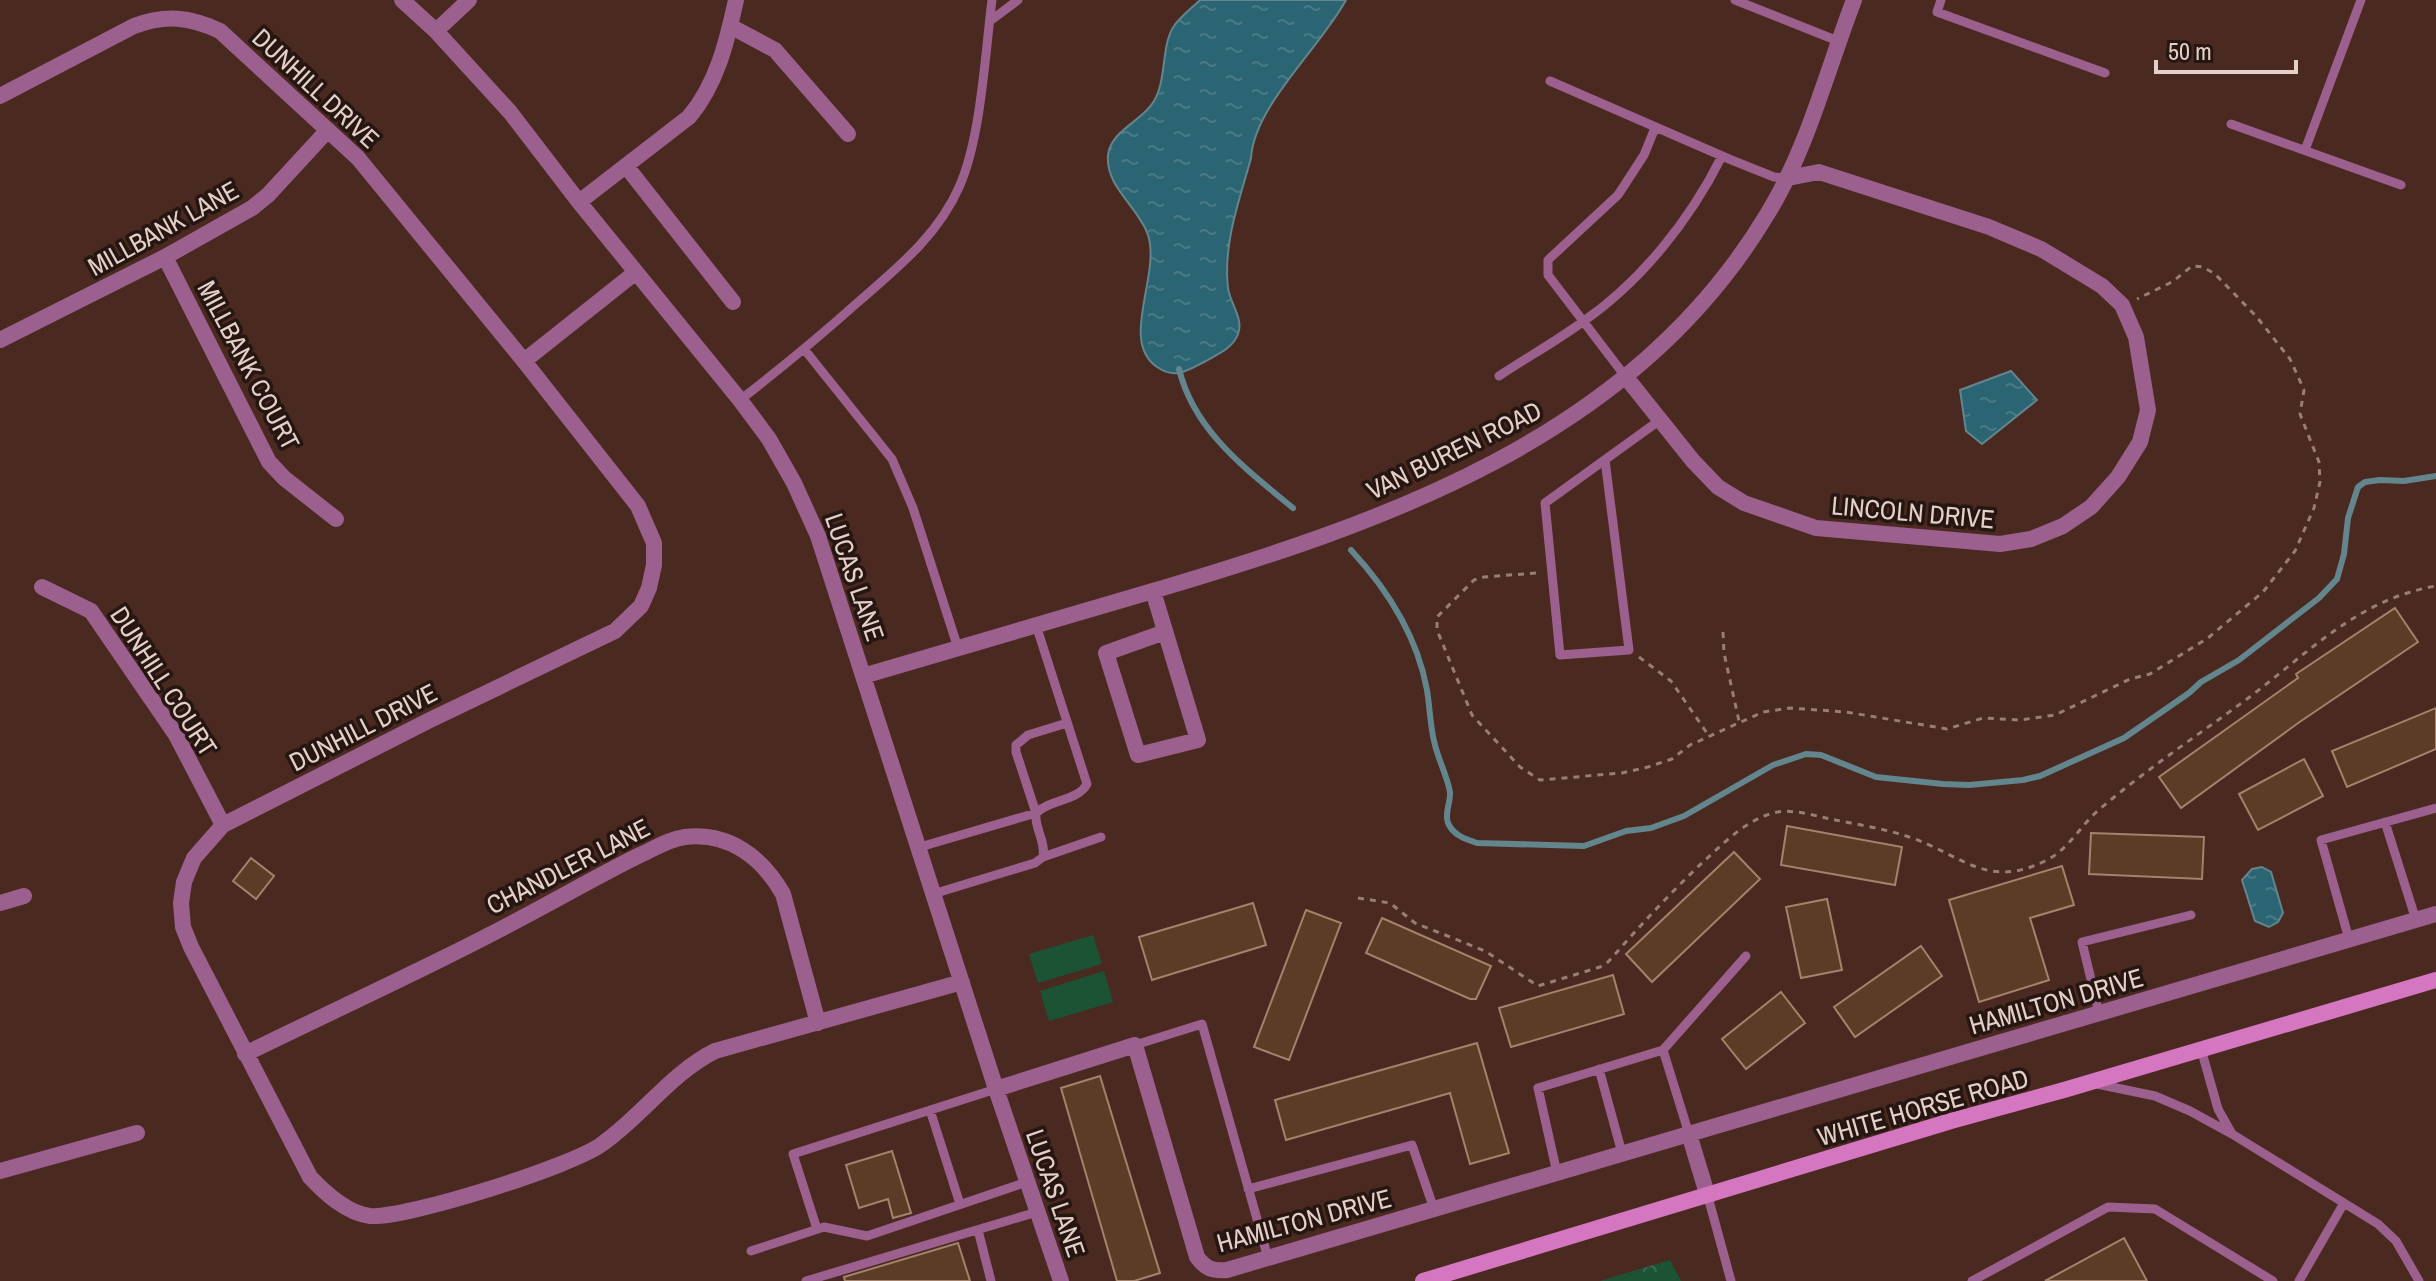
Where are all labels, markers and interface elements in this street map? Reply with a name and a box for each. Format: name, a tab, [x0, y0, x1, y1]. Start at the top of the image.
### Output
street label: DUNHILL DRIVE	[245, 20, 387, 156]
scale bar	[2156, 24, 2296, 74]
text: 50 m	[2168, 35, 2212, 67]
street label: MILLBANK LANE	[81, 172, 245, 284]
street label: MILLBANK COURT	[190, 274, 308, 456]
street label: VAN BUREN ROAD	[1361, 393, 1547, 507]
street label: LINCOLN DRIVE	[1830, 487, 1996, 537]
street label: LUCAS LANE	[817, 509, 893, 645]
street label: DUNHILL COURT	[103, 599, 225, 763]
street label: DUNHILL DRIVE	[283, 675, 443, 779]
street label: CHANDLER LANE	[480, 810, 656, 922]
street label: HAMILTON DRIVE	[1965, 959, 2147, 1043]
street label: WHITE HORSE ROAD	[1813, 1060, 2033, 1154]
street label: LUCAS LANE	[1018, 1125, 1094, 1261]
street label: HAMILTON DRIVE	[1213, 1180, 1395, 1260]

